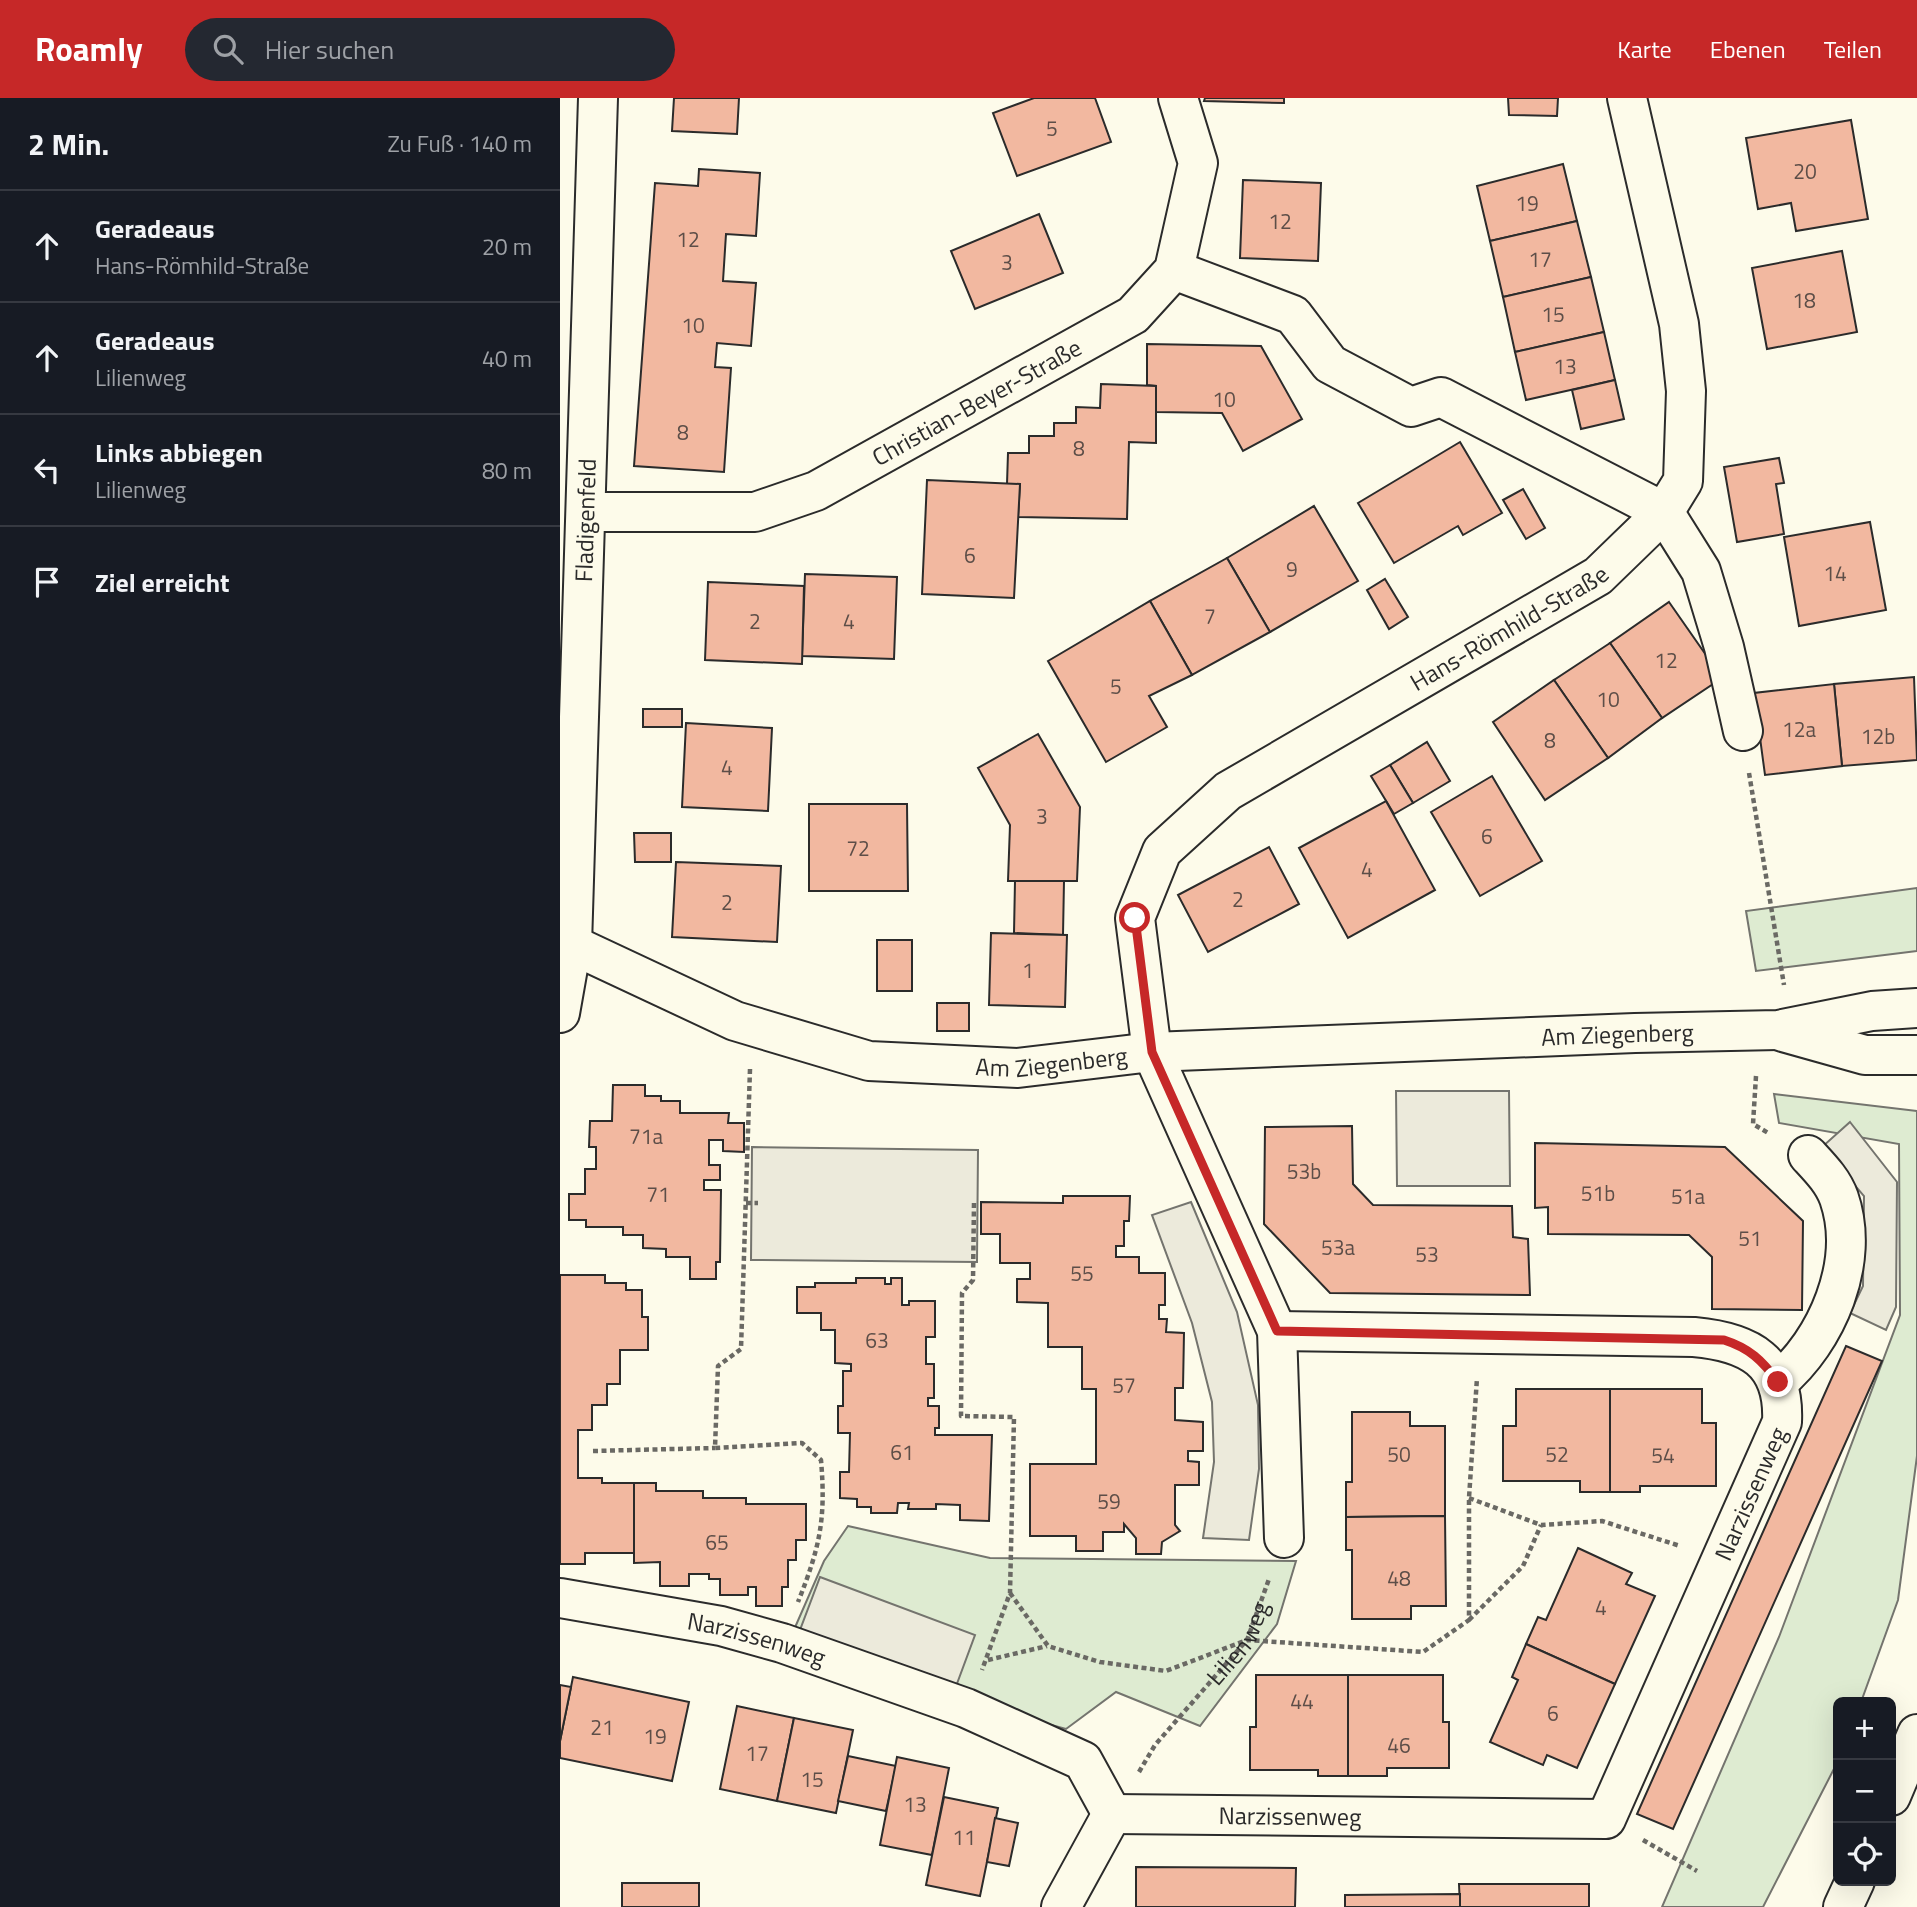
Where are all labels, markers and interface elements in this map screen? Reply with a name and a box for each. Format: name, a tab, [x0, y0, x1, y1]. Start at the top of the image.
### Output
search box	[185, 18, 675, 81]
text: Roamly	[35, 24, 143, 74]
icon: search	[209, 30, 247, 68]
text: Hier suchen	[265, 30, 394, 69]
text: Karte	[1617, 31, 1672, 67]
text: Ebenen	[1710, 31, 1786, 67]
text: Teilen	[1824, 31, 1882, 67]
house number: 5	[1046, 112, 1058, 144]
text: 2 Min.	[28, 121, 109, 167]
text: Zu Fuß · 140 m	[388, 126, 532, 161]
house number: 20	[1793, 155, 1817, 187]
house number: 19	[1515, 187, 1539, 219]
house number: 12	[1268, 205, 1292, 237]
text: Geradeaus	[95, 209, 215, 248]
house number: 12	[676, 223, 700, 255]
icon: ahead	[28, 227, 66, 265]
text: 20 m	[482, 229, 532, 264]
house number: 17	[1528, 243, 1552, 275]
house number: 3	[1001, 246, 1013, 278]
text: Hans-Römhild-Straße	[95, 248, 309, 283]
house number: 18	[1792, 284, 1816, 316]
house number: 15	[1541, 298, 1565, 330]
house number: 10	[681, 309, 705, 341]
text: Geradeaus	[95, 321, 215, 360]
street label: Christian-Beyer-Straße	[865, 329, 1088, 475]
icon: ahead	[28, 339, 66, 377]
text: 40 m	[482, 341, 532, 376]
house number: 13	[1553, 350, 1577, 382]
text: Lilienweg	[95, 360, 186, 395]
house number: 10	[1212, 383, 1236, 415]
house number: 8	[677, 416, 689, 448]
house number: 8	[1073, 432, 1085, 464]
text: Links abbiegen	[95, 433, 263, 472]
icon: left	[28, 451, 66, 489]
text: 80 m	[482, 453, 532, 488]
street label: Fladigenfeld	[565, 458, 605, 583]
text: Lilienweg	[95, 472, 186, 507]
house number: 6	[964, 539, 976, 571]
house number: 9	[1286, 553, 1298, 585]
street label: Hans-Römhild-Straße	[1403, 557, 1617, 700]
house number: 14	[1823, 557, 1847, 589]
icon: arrive	[28, 563, 66, 601]
text: Ziel erreicht	[95, 563, 230, 602]
house number: 7	[1204, 600, 1216, 632]
house number: 2	[749, 605, 761, 637]
house number: 4	[843, 605, 855, 637]
house number: 12	[1654, 644, 1678, 676]
house number: 5	[1110, 670, 1122, 702]
house number: 10	[1596, 683, 1620, 715]
house number: 12a	[1782, 713, 1816, 745]
house number: 12b	[1861, 720, 1895, 752]
house number: 8	[1544, 724, 1556, 756]
house number: 4	[721, 751, 733, 783]
house number: 3	[1036, 800, 1048, 832]
house number: 6	[1481, 820, 1493, 852]
house number: 72	[846, 832, 870, 864]
house number: 4	[1361, 853, 1373, 885]
house number: 2	[1232, 883, 1244, 915]
house number: 2	[721, 886, 733, 918]
route start	[1119, 902, 1150, 933]
house number: 1	[1022, 954, 1034, 986]
street label: Am Ziegenberg	[1541, 1014, 1694, 1055]
street label: Am Ziegenberg	[975, 1037, 1129, 1086]
house number: 71a	[629, 1120, 663, 1152]
house number: 53b	[1287, 1155, 1321, 1187]
house number: 51b	[1581, 1177, 1615, 1209]
house number: 71	[646, 1178, 670, 1210]
house number: 51a	[1671, 1180, 1705, 1212]
house number: 51	[1738, 1222, 1762, 1254]
house number: 53a	[1321, 1231, 1355, 1263]
house number: 53	[1415, 1238, 1439, 1270]
house number: 55	[1070, 1257, 1094, 1289]
house number: 63	[865, 1324, 889, 1356]
route end	[1762, 1366, 1793, 1397]
house number: 57	[1112, 1369, 1136, 1401]
street label: Narzissenweg	[1705, 1421, 1796, 1566]
house number: 61	[890, 1436, 914, 1468]
house number: 50	[1387, 1438, 1411, 1470]
house number: 52	[1545, 1438, 1569, 1470]
house number: 54	[1651, 1439, 1675, 1471]
house number: 59	[1097, 1485, 1121, 1517]
house number: 65	[705, 1526, 729, 1558]
house number: 48	[1387, 1562, 1411, 1594]
house number: 4	[1595, 1591, 1607, 1623]
street label: Lilienweg	[1198, 1596, 1278, 1693]
street label: Narzissenweg	[685, 1602, 831, 1675]
house number: 44	[1290, 1685, 1314, 1717]
house number: 6	[1547, 1697, 1559, 1729]
map controls	[1833, 1697, 1896, 1886]
button: +	[1833, 1697, 1896, 1760]
house number: 21	[590, 1711, 614, 1743]
house number: 19	[643, 1720, 667, 1752]
house number: 46	[1387, 1729, 1411, 1761]
house number: 17	[745, 1737, 769, 1769]
button: −	[1833, 1760, 1896, 1823]
house number: 15	[800, 1763, 824, 1795]
house number: 13	[903, 1788, 927, 1820]
street label: Narzissenweg	[1218, 1797, 1361, 1835]
house number: 11	[952, 1821, 976, 1853]
button: locate	[1833, 1823, 1896, 1886]

